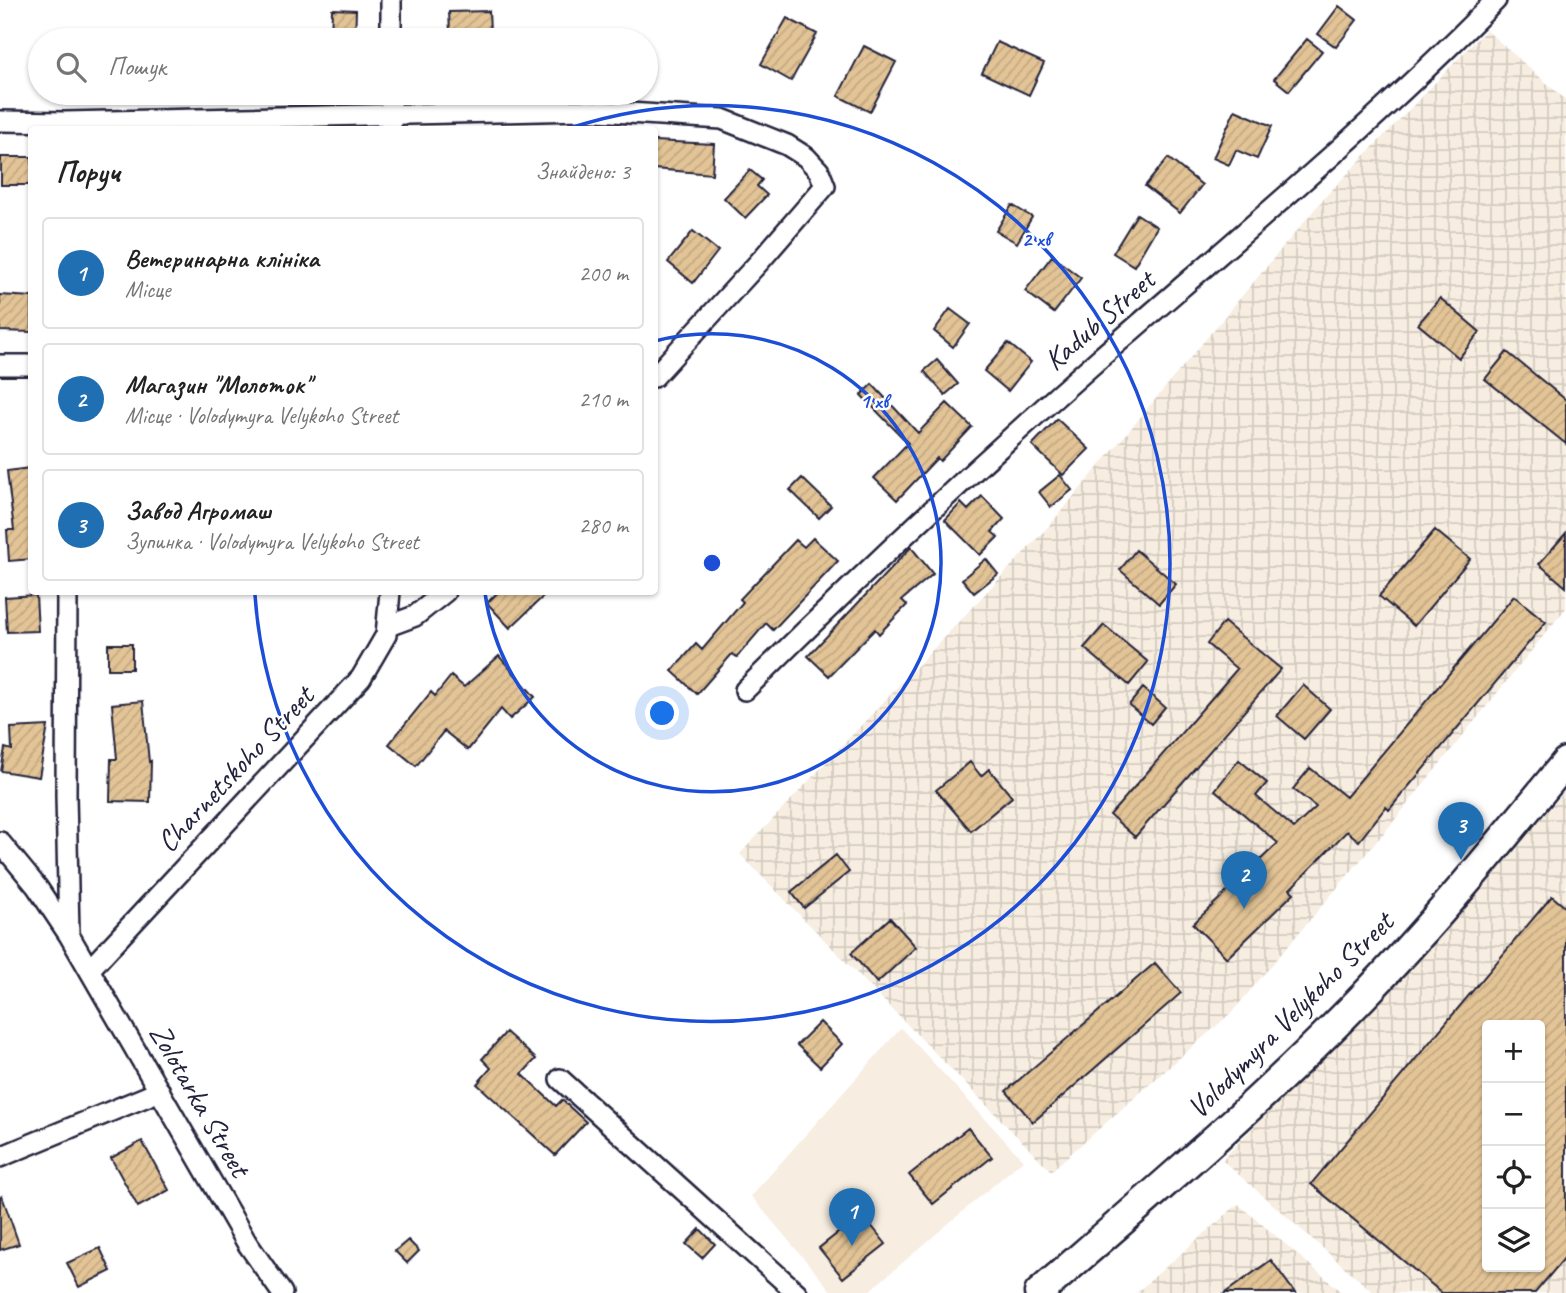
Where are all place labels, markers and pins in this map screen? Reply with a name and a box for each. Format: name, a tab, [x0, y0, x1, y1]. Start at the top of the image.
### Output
centre of rings	[700, 551, 724, 575]
pin: 3	[1438, 802, 1484, 860]
pin: 2	[1221, 851, 1267, 909]
pin: 1	[829, 1188, 875, 1246]

